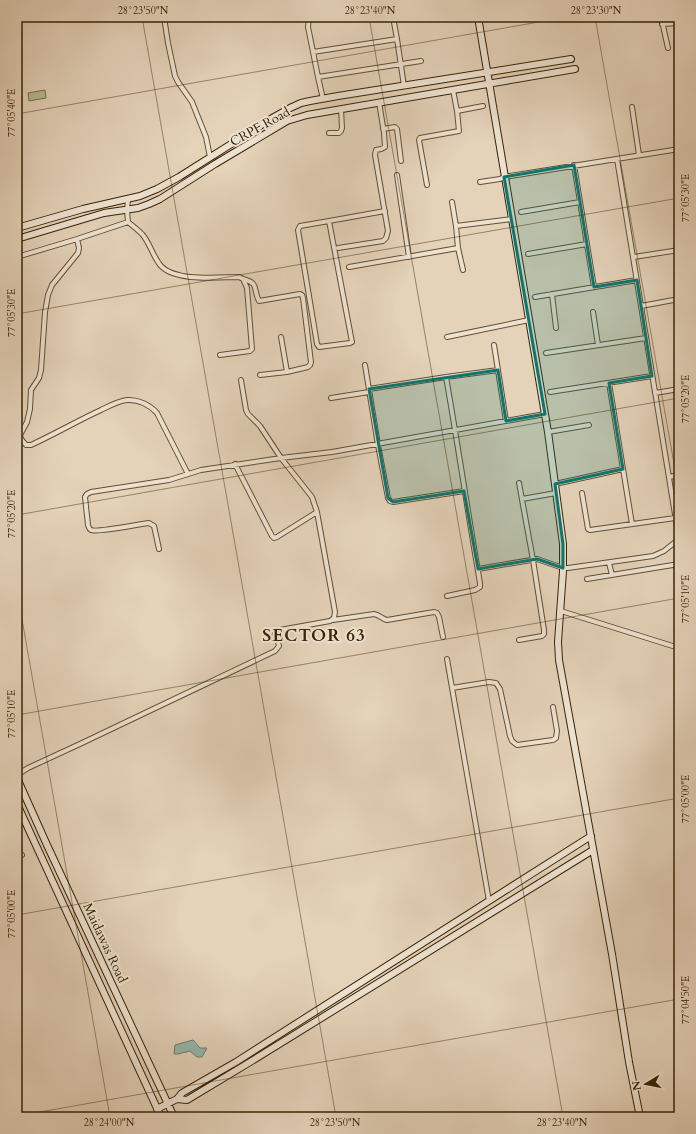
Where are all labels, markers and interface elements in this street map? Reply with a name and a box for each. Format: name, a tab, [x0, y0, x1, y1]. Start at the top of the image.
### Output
text: 28°23'50"N	[118, 4, 169, 18]
text: 28°23'40"N	[345, 4, 396, 18]
text: 28°23'30"N	[571, 4, 622, 18]
text: 77°05'40"E	[5, 89, 19, 137]
street label: CRPF Road	[227, 103, 293, 151]
text: 77°05'30"E	[679, 174, 693, 222]
text: 77°05'30"E	[5, 289, 19, 337]
text: 77°05'20"E	[679, 375, 693, 423]
text: 77°05'20"E	[5, 490, 19, 538]
text: 77°05'10"E	[679, 575, 693, 623]
district label: SECTOR 63	[262, 624, 366, 647]
text: 77°05'10"E	[5, 690, 19, 738]
text: 77°05'00"E	[679, 775, 693, 823]
text: 77°05'00"E	[5, 890, 19, 938]
street label: Maidawas Road	[79, 900, 131, 986]
text: 77°04'50"E	[679, 976, 693, 1024]
north arrow	[626, 1064, 666, 1104]
text: N	[628, 1079, 645, 1092]
text: 28°24'00"N	[84, 1116, 135, 1130]
text: 28°23'50"N	[310, 1116, 361, 1130]
text: 28°23'40"N	[537, 1116, 588, 1130]

